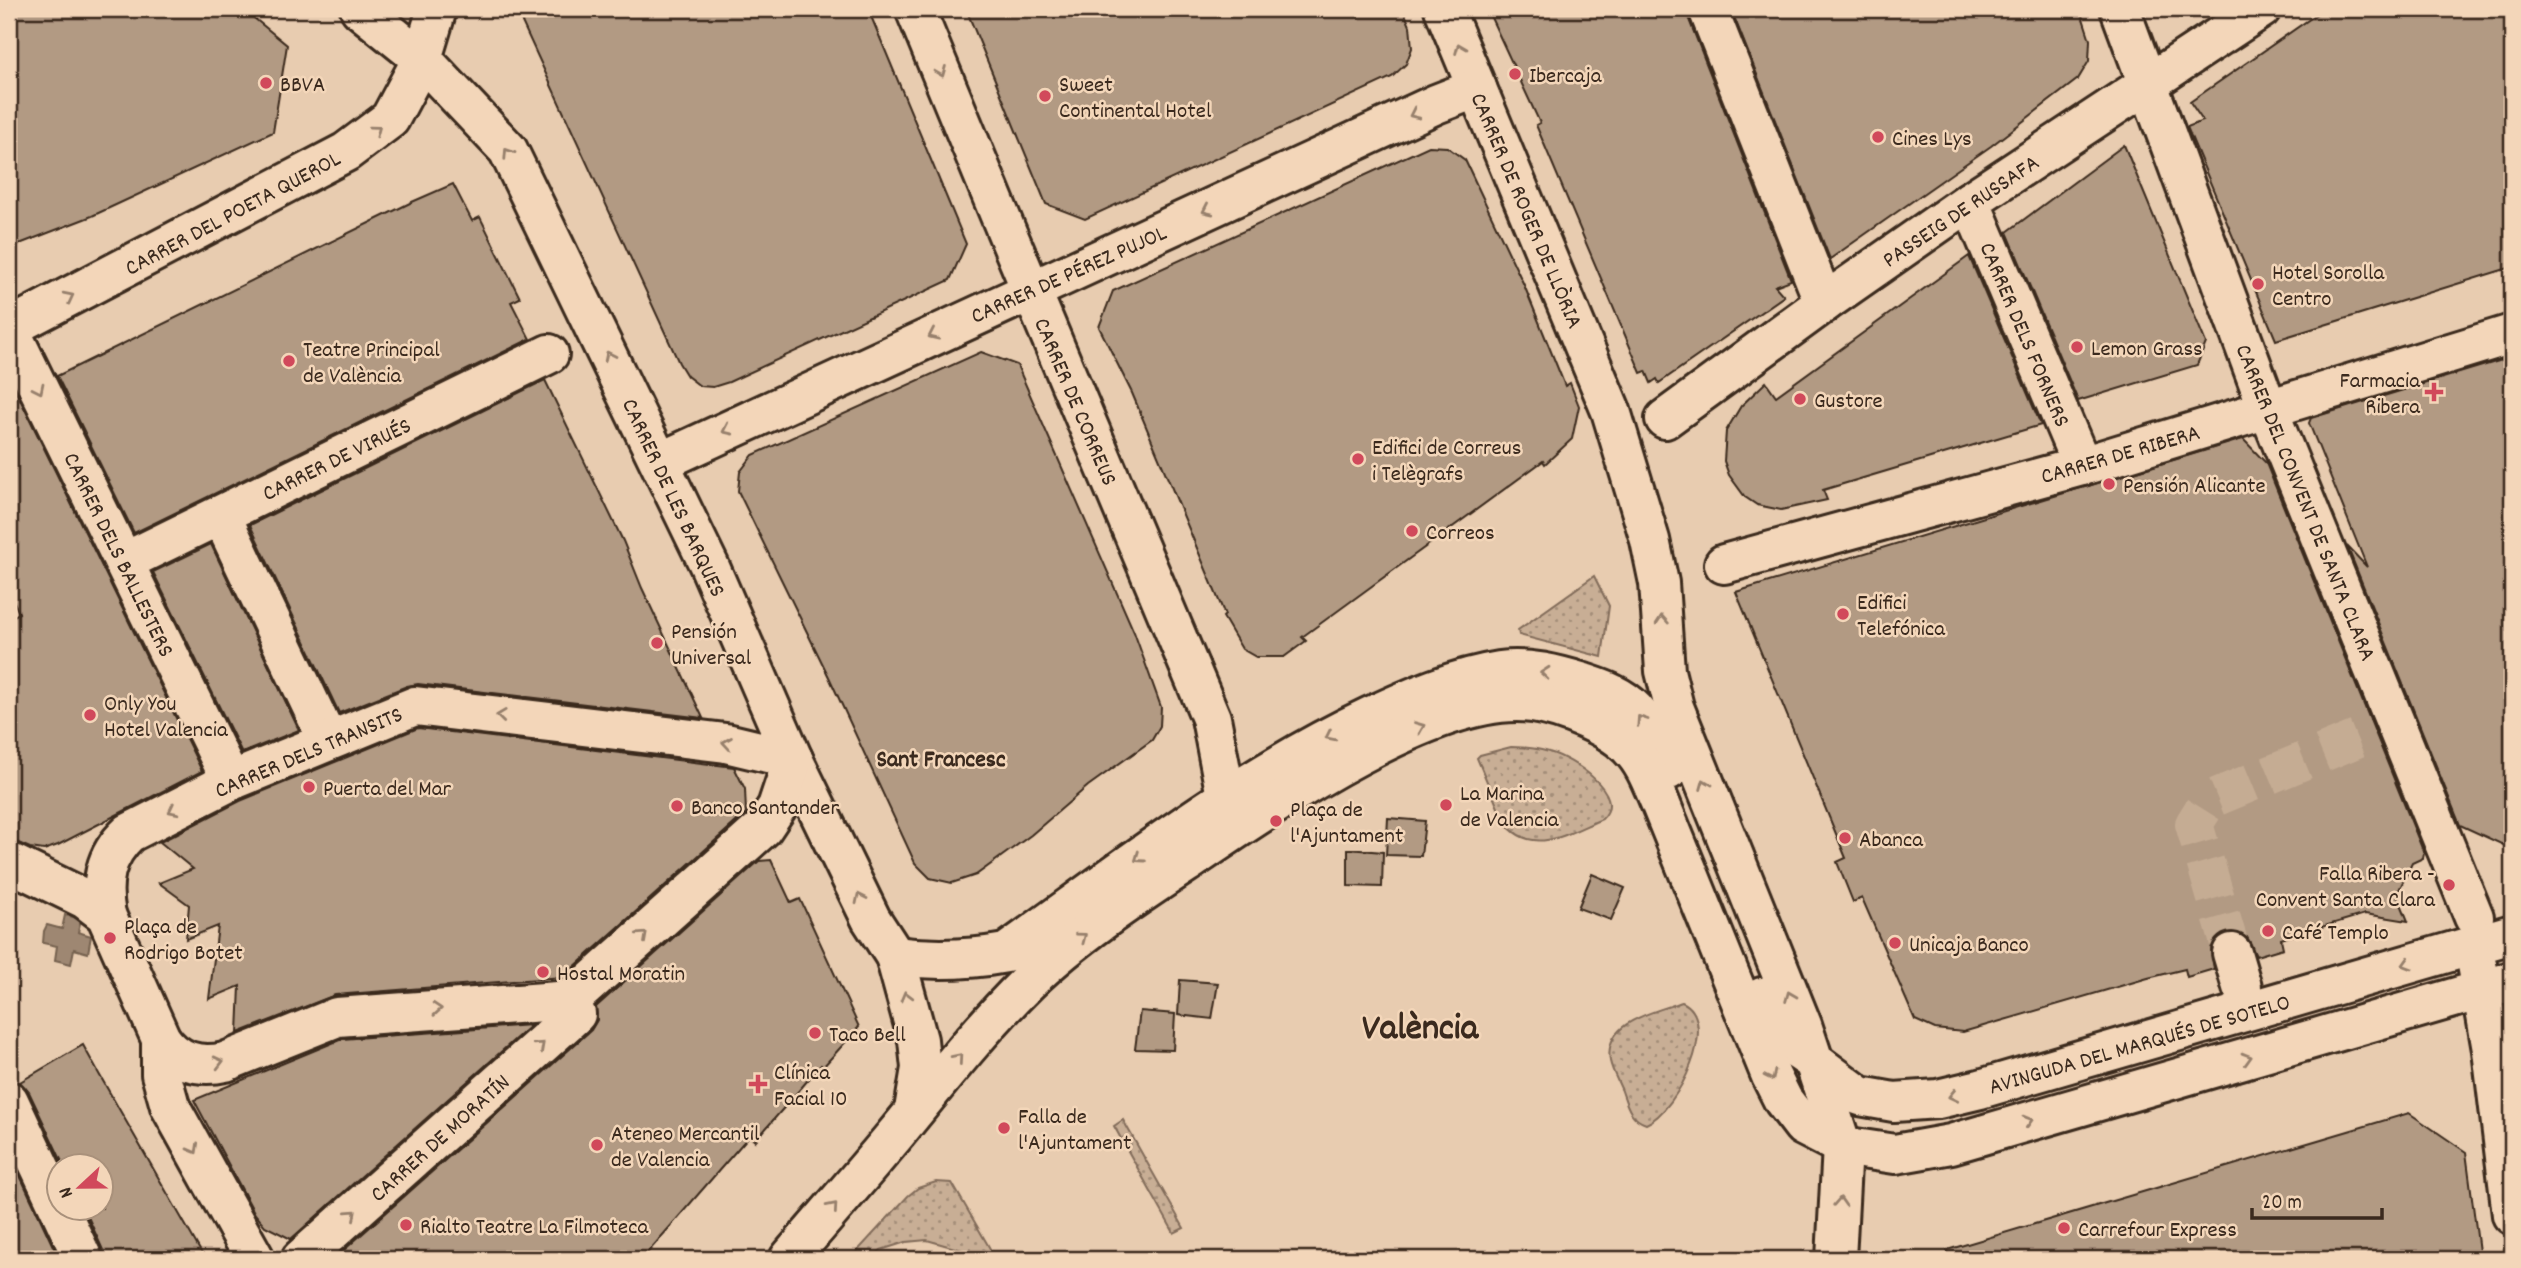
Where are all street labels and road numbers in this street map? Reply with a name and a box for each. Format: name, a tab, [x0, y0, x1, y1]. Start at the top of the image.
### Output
street label: CARRER DE ROGER DE LLÒRIA	[1460, 88, 1589, 335]
street label: CARRER DEL POETA QUEROL	[120, 144, 348, 286]
street label: PASSEIG DE RUSSAFA	[1877, 148, 2047, 278]
street label: CARRER DE PÉREZ PUJOL	[966, 218, 1173, 334]
street label: CARRER DELS FORNERS	[1969, 238, 2077, 433]
street label: CARRER DE CORREUS	[1024, 313, 1124, 491]
street label: CARRER DEL CONVENT DE SANTA CLARA	[2225, 340, 2383, 667]
street label: CARRER DE LES BARQUES	[611, 394, 732, 603]
street label: CARRER DE VIRUÉS	[258, 411, 418, 511]
street label: CARRER DE RIBERA	[2037, 418, 2204, 495]
street label: CARRER DELS BALLESTERS	[53, 448, 181, 664]
street label: CARRER DELS TRANSITS	[210, 700, 408, 809]
street label: AVINGUDA DEL MARQUÉS DE SOTELO	[1985, 987, 2295, 1105]
street label: CARRER DE MORATÍN	[364, 1068, 519, 1211]

